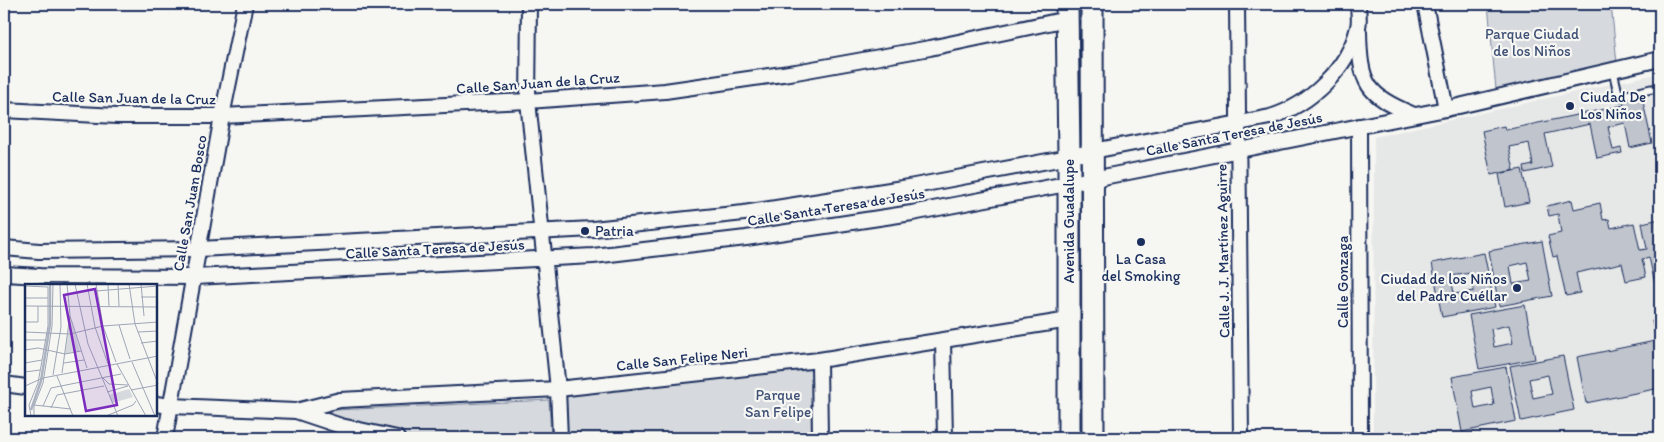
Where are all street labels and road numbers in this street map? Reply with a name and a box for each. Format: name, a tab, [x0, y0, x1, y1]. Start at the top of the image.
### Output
street label: Calle San Juan de la Cruz	[456, 68, 621, 98]
street label: Calle San Juan de la Cruz	[52, 88, 216, 108]
street label: Calle Santa Teresa de Jesús	[1144, 108, 1324, 160]
street label: Calle San Juan Bosco	[169, 133, 211, 273]
street label: Avenida Guadalupe	[1060, 159, 1078, 283]
street label: Calle J. J. Martínez Aguirre	[1212, 164, 1234, 338]
street label: Calle Santa Teresa de Jesús	[746, 184, 926, 230]
street label: Calle Santa Teresa de Jesús	[345, 235, 525, 263]
street label: Calle Gonzaga	[1334, 235, 1352, 328]
street label: Calle San Felipe Neri	[615, 343, 749, 375]

